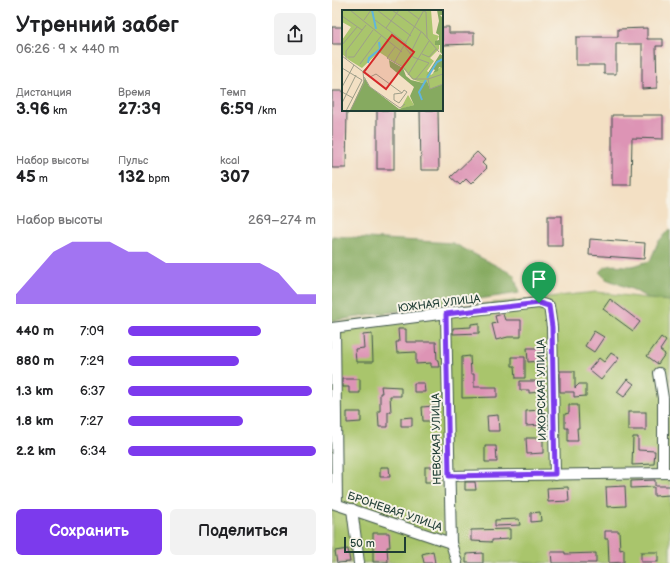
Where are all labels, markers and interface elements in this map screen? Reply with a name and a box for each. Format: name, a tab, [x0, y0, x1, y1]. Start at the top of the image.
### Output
inset map	[342, 10, 443, 111]
text: Утренний забег	[16, 12, 179, 39]
button: share	[274, 13, 316, 55]
text: 06:26 · 9 × 440 m	[16, 41, 119, 57]
text: Дистанция	[16, 86, 72, 99]
text: Время	[118, 86, 151, 99]
text: Темп	[220, 86, 246, 99]
text: 3.96	[16, 99, 50, 119]
text: 27:39	[118, 99, 161, 119]
text: 6:59	[220, 99, 254, 119]
text: km	[50, 104, 67, 117]
text: /km	[254, 104, 277, 117]
text: Набор высоты	[16, 154, 89, 167]
text: Пульс	[118, 154, 148, 167]
text: kcal	[220, 154, 240, 167]
text: 45	[16, 167, 36, 187]
text: 132	[118, 167, 145, 187]
text: 307	[220, 167, 250, 187]
text: m	[36, 172, 48, 185]
text: bpm	[145, 172, 170, 185]
text: Набор высоты	[16, 212, 103, 228]
text: 269–274 m	[248, 212, 316, 228]
pin	[522, 262, 556, 303]
icon: arrive	[528, 268, 550, 290]
street label: ЮЖНАЯ УЛИЦА	[397, 292, 481, 315]
text: 440 m	[16, 323, 54, 339]
text: 7:09	[80, 323, 104, 339]
street label: ИЖОРСКАЯ УЛИЦА	[534, 339, 549, 441]
text: 880 m	[16, 353, 54, 369]
text: 7:29	[80, 353, 104, 369]
text: 1.3 km	[16, 383, 53, 399]
text: 6:37	[80, 383, 105, 399]
street label: НЕВСКАЯ УЛИЦА	[429, 393, 444, 485]
text: 1.8 km	[16, 413, 54, 429]
text: 7:27	[80, 413, 103, 429]
text: 2.2 km	[16, 443, 56, 459]
text: 6:34	[80, 443, 107, 459]
street label: БРОНЕВАЯ УЛИЦА	[346, 489, 444, 534]
button: Сохранить	[16, 509, 162, 555]
button: Поделиться	[170, 509, 316, 555]
scale bar	[344, 535, 406, 554]
text: 50 m	[350, 537, 375, 550]

